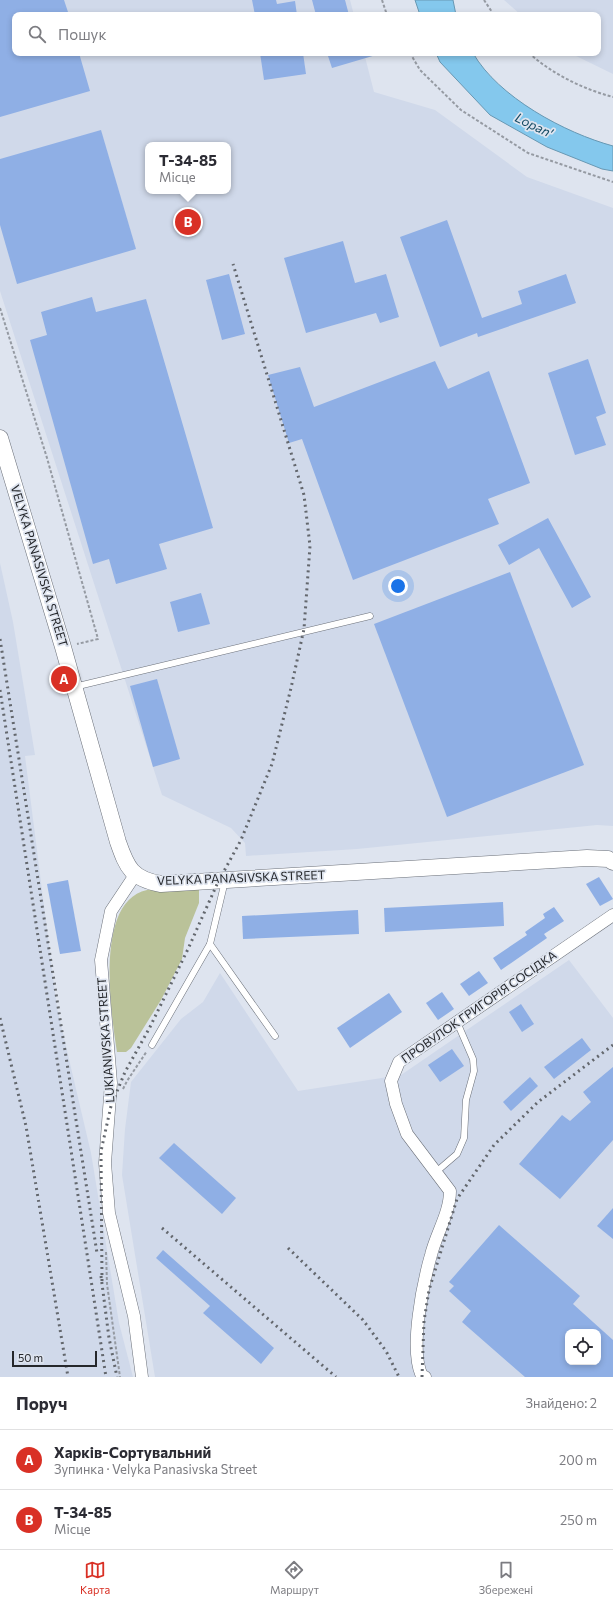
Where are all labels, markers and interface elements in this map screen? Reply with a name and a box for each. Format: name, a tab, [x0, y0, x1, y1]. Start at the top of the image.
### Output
search box	[12, 12, 601, 56]
icon: search	[26, 23, 48, 45]
text: Пошук	[58, 25, 106, 43]
water label: Lopan'	[513, 109, 557, 142]
popup	[145, 142, 231, 194]
text: Т-34-85	[159, 151, 217, 169]
text: Місце	[159, 169, 196, 185]
pin: B	[175, 207, 201, 237]
street label: VELYKA PANASIVSKA STREET	[9, 483, 71, 649]
your location	[388, 576, 408, 596]
pin: A	[51, 664, 77, 694]
street label: VELYKA PANASIVSKA STREET	[157, 867, 326, 887]
street label: ПРОВУЛОК ГРИГОРІЯ СОСІДКА	[398, 947, 559, 1065]
street label: LUKIANIVSKA STREET	[94, 977, 116, 1103]
map controls	[565, 1329, 601, 1365]
button: locate	[565, 1329, 601, 1365]
scale bar	[12, 1349, 97, 1368]
text: 50 m	[18, 1351, 43, 1364]
text: Поруч	[16, 1393, 67, 1414]
text: Знайдено: 2	[526, 1395, 597, 1411]
text: Харків-Сортувальний	[54, 1443, 211, 1461]
text: A	[24, 1452, 34, 1468]
text: 200 m	[559, 1452, 597, 1468]
text: Зупинка · Velyka Panasivska Street	[54, 1461, 257, 1477]
text: Т-34-85	[54, 1503, 112, 1521]
text: B	[25, 1512, 33, 1528]
text: 250 m	[560, 1512, 597, 1528]
text: Місце	[54, 1521, 91, 1537]
tab: Карта	[80, 1559, 110, 1596]
tab: Маршрут	[270, 1559, 319, 1596]
tab: Збережені	[479, 1559, 533, 1596]

